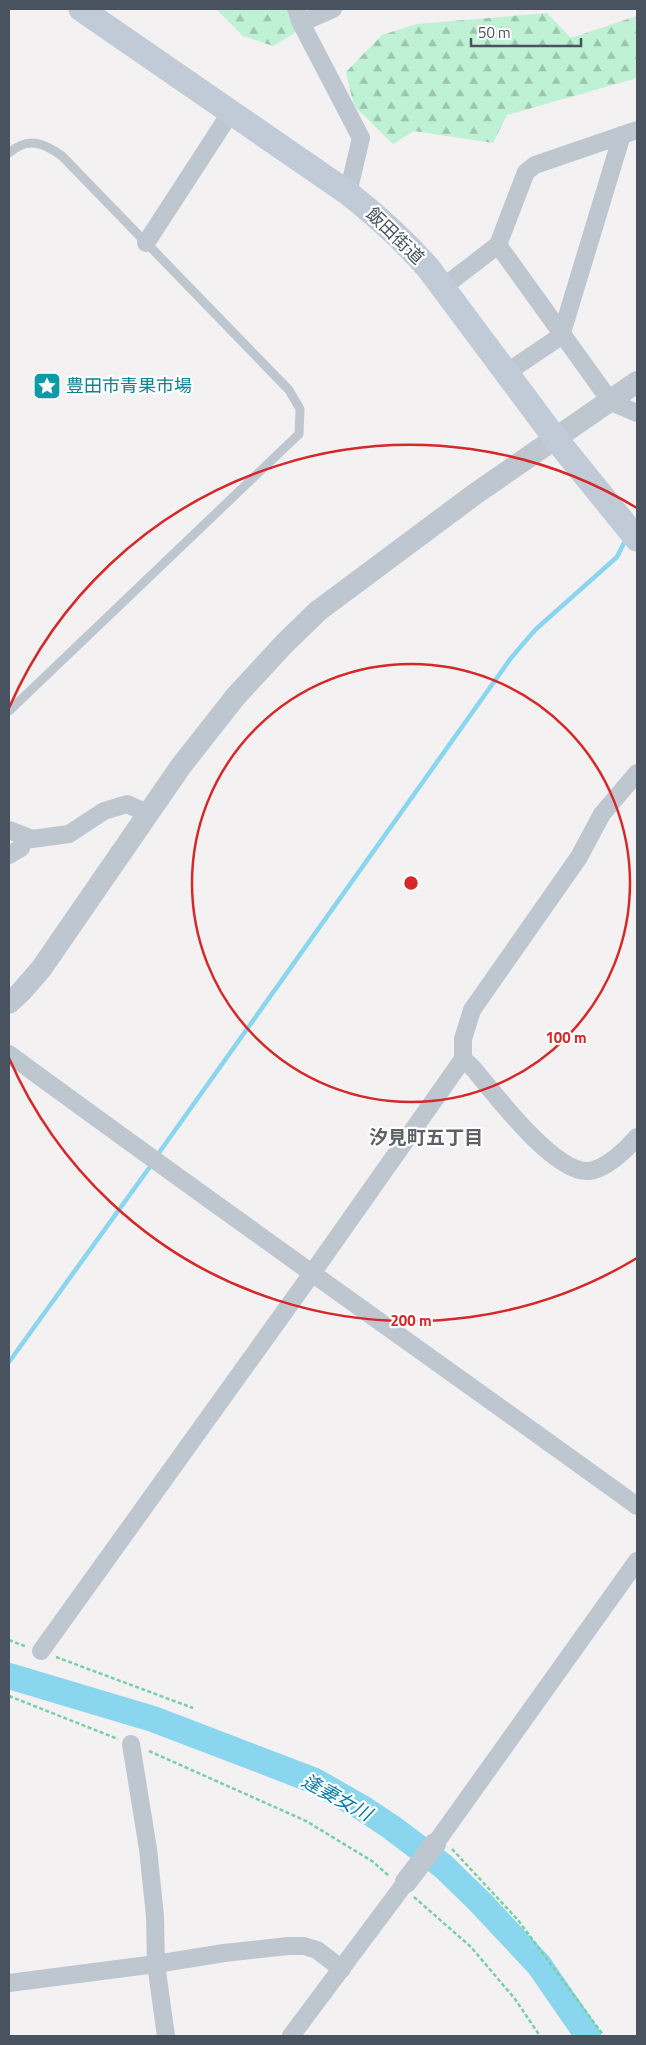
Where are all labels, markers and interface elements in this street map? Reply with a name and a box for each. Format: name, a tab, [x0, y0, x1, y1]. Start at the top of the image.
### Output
scale bar	[471, 15, 581, 47]
text: 50 m	[478, 21, 511, 44]
street label: 飯田街道	[360, 201, 431, 270]
place icon: 豊田市青果市場	[32, 371, 62, 401]
place label: 豊田市青果市場	[66, 372, 192, 399]
centre of rings	[402, 874, 420, 892]
text: 100 m	[545, 1026, 587, 1049]
district label: 汐見町五丁目	[369, 1122, 483, 1151]
text: 200 m	[390, 1309, 432, 1332]
water label: 逢妻女川	[297, 1765, 379, 1829]

